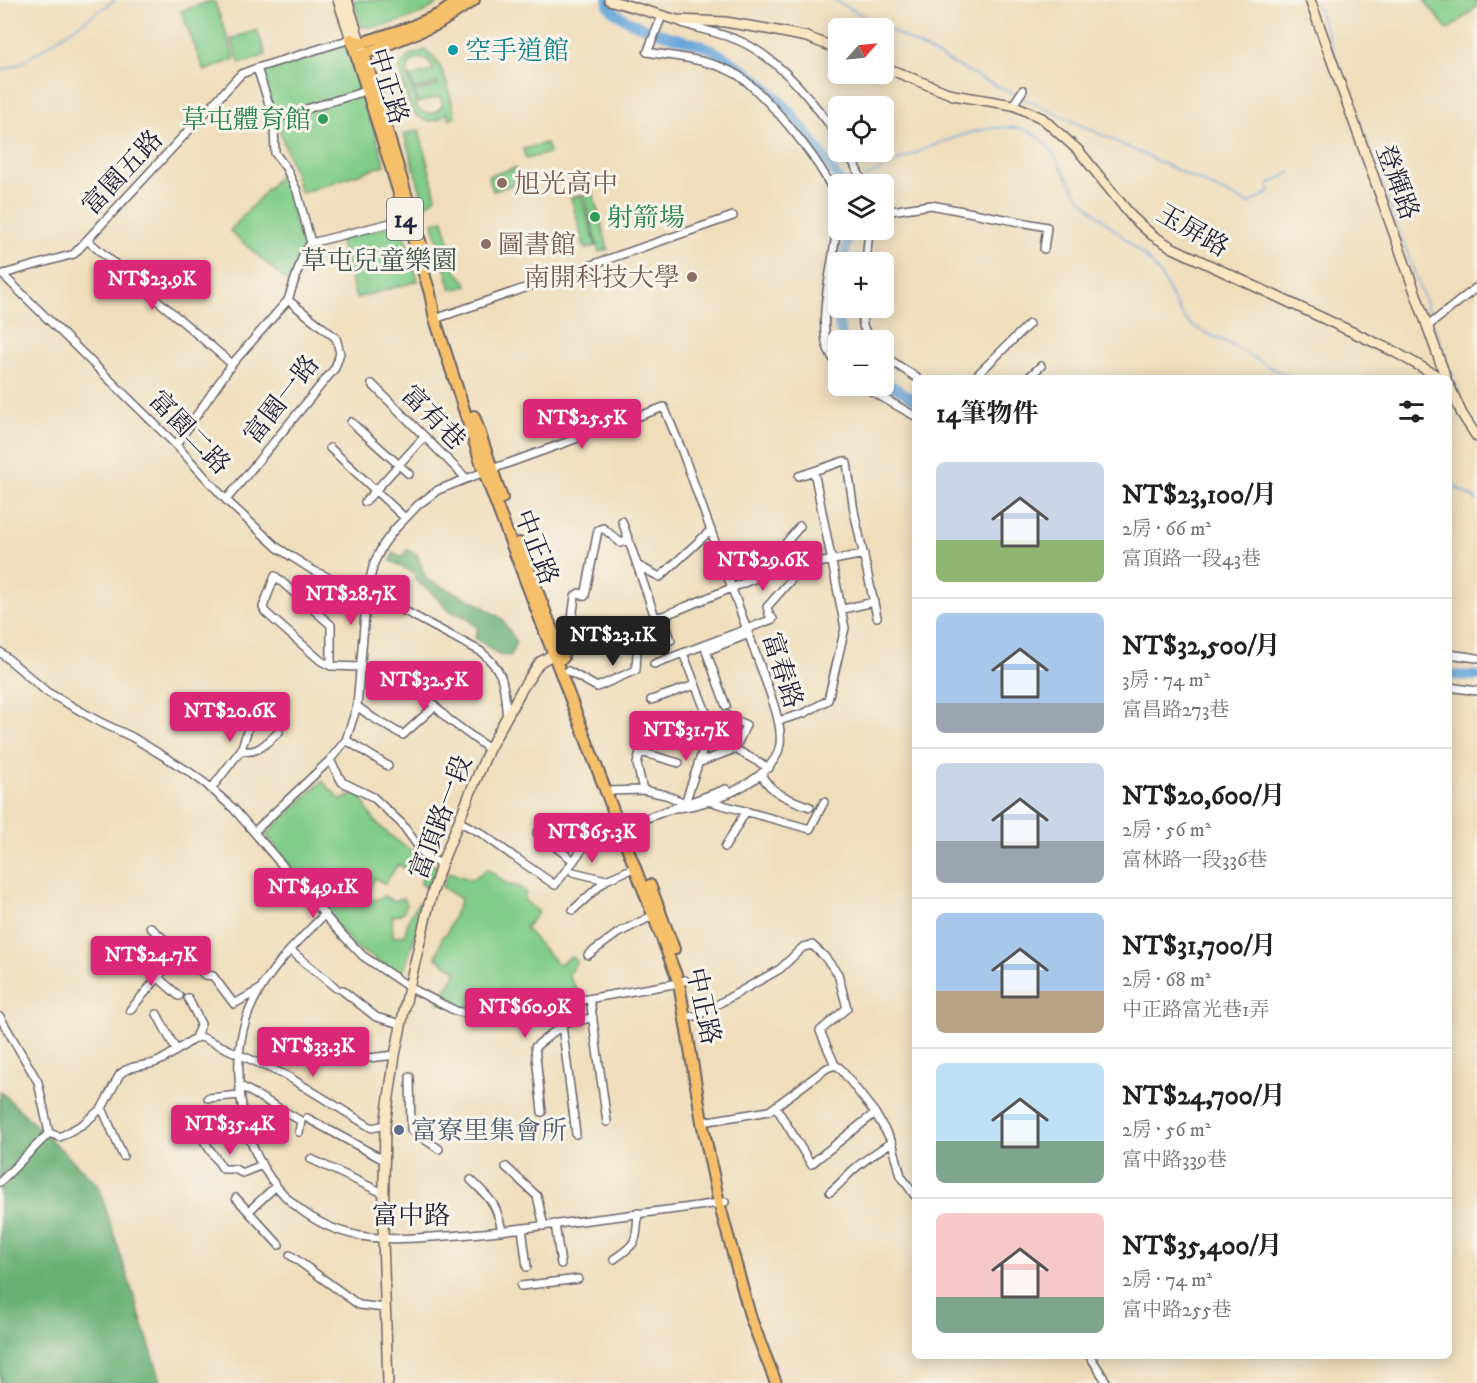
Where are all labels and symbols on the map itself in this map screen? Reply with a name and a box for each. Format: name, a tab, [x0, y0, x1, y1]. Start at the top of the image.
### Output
north arrow	[828, 18, 894, 84]
place label: 空手道館	[465, 35, 569, 68]
marker: 空手道館	[446, 43, 460, 57]
street label: 中正路	[360, 44, 415, 129]
place label: 草屯體育館	[181, 104, 311, 137]
marker: 草屯體育館	[316, 112, 330, 126]
street label: 富園五路	[76, 124, 171, 222]
street label: 登輝路	[1368, 140, 1425, 225]
place label: 旭光高中	[514, 168, 618, 201]
marker: 旭光高中	[495, 176, 509, 190]
road number: 14	[387, 198, 423, 240]
street label: 玉屏路	[1150, 198, 1234, 265]
place label: 射箭場	[607, 202, 685, 235]
marker: 射箭場	[588, 210, 602, 224]
place label: 圖書館	[498, 229, 576, 262]
marker: 圖書館	[479, 237, 493, 251]
park label: 草屯兒童樂園	[301, 245, 457, 278]
pin: NT$23.9K	[90, 260, 214, 311]
place label: 南開科技大學	[524, 262, 680, 295]
marker: 南開科技大學	[685, 270, 699, 284]
street label: 富園一路	[237, 349, 327, 451]
street label: 富有巷	[394, 379, 472, 457]
street label: 富園二路	[141, 384, 237, 482]
pin: NT$25.5K	[520, 399, 644, 450]
street label: 中正路	[506, 505, 565, 590]
pin: NT$29.6K	[701, 541, 825, 592]
pin: NT$28.7K	[289, 575, 413, 626]
pin: NT$23.1K	[551, 616, 675, 667]
street label: 富春路	[754, 628, 809, 713]
pin: NT$32.5K	[362, 661, 486, 712]
pin: NT$20.6K	[168, 692, 292, 743]
pin: NT$31.7K	[624, 711, 748, 762]
street label: 富頂路一段	[403, 751, 480, 884]
pin: NT$65.3K	[530, 813, 654, 864]
pin: NT$49.1K	[251, 868, 375, 919]
pin: NT$24.7K	[89, 936, 213, 987]
street label: 中正路	[678, 965, 727, 1048]
pin: NT$60.9K	[463, 988, 587, 1039]
pin: NT$33.3K	[251, 1027, 375, 1078]
pin: NT$35.4K	[168, 1105, 292, 1156]
place label: 富寮里集會所	[411, 1115, 567, 1148]
marker: 富寮里集會所	[392, 1123, 406, 1137]
street label: 富中路	[372, 1200, 450, 1233]

